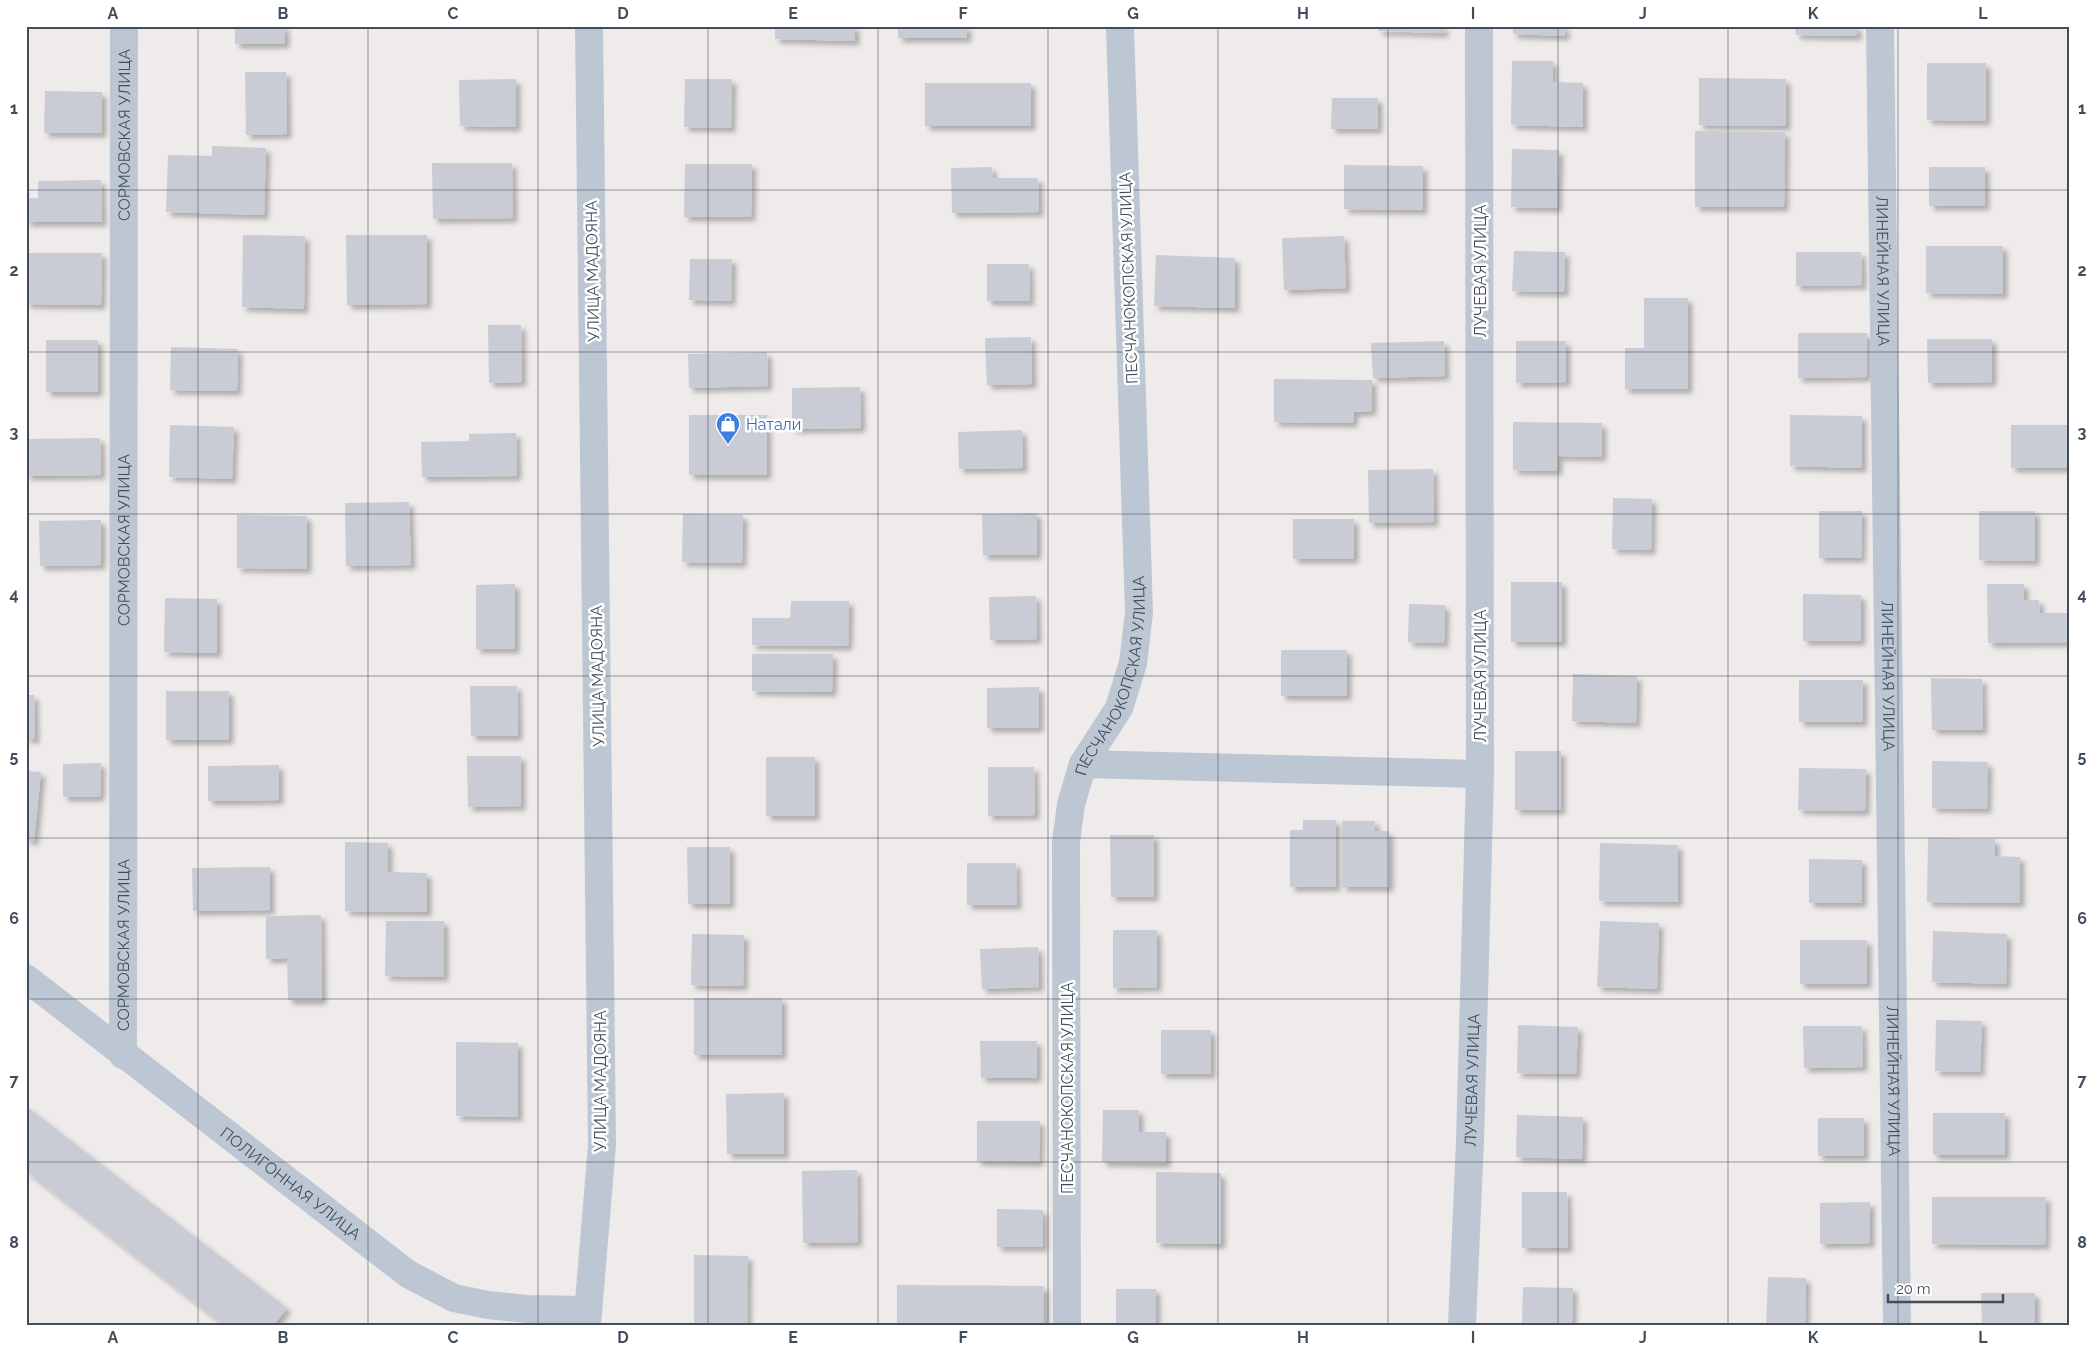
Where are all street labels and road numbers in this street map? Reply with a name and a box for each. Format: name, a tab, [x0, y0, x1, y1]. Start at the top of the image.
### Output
street label: СОРМОВСКАЯ УЛИЦА	[115, 49, 134, 221]
street label: ПЕСЧАНОКОПСКАЯ УЛИЦА	[1115, 171, 1142, 384]
street label: ЛИНЕЙНАЯ УЛИЦА	[1872, 196, 1893, 347]
street label: УЛИЦА МАДОЯНА	[582, 200, 603, 342]
street label: ЛУЧЕВАЯ УЛИЦА	[1471, 204, 1490, 338]
street label: СОРМОВСКАЯ УЛИЦА	[114, 454, 134, 626]
street label: ПЕСЧАНОКОПСКАЯ УЛИЦА	[1071, 575, 1149, 778]
street label: ЛИНЕЙНАЯ УЛИЦА	[1878, 600, 1898, 752]
street label: УЛИЦА МАДОЯНА	[587, 605, 608, 747]
street label: ЛУЧЕВАЯ УЛИЦА	[1471, 609, 1490, 743]
street label: СОРМОВСКАЯ УЛИЦА	[114, 859, 133, 1031]
street label: ПЕСЧАНОКОПСКАЯ УЛИЦА	[1058, 982, 1077, 1194]
street label: ЛИНЕЙНАЯ УЛИЦА	[1883, 1005, 1904, 1157]
street label: УЛИЦА МАДОЯНА	[591, 1010, 610, 1152]
street label: ЛУЧЕВАЯ УЛИЦА	[1461, 1013, 1483, 1147]
street label: ПОЛИГОННАЯ УЛИЦА	[216, 1123, 365, 1244]

